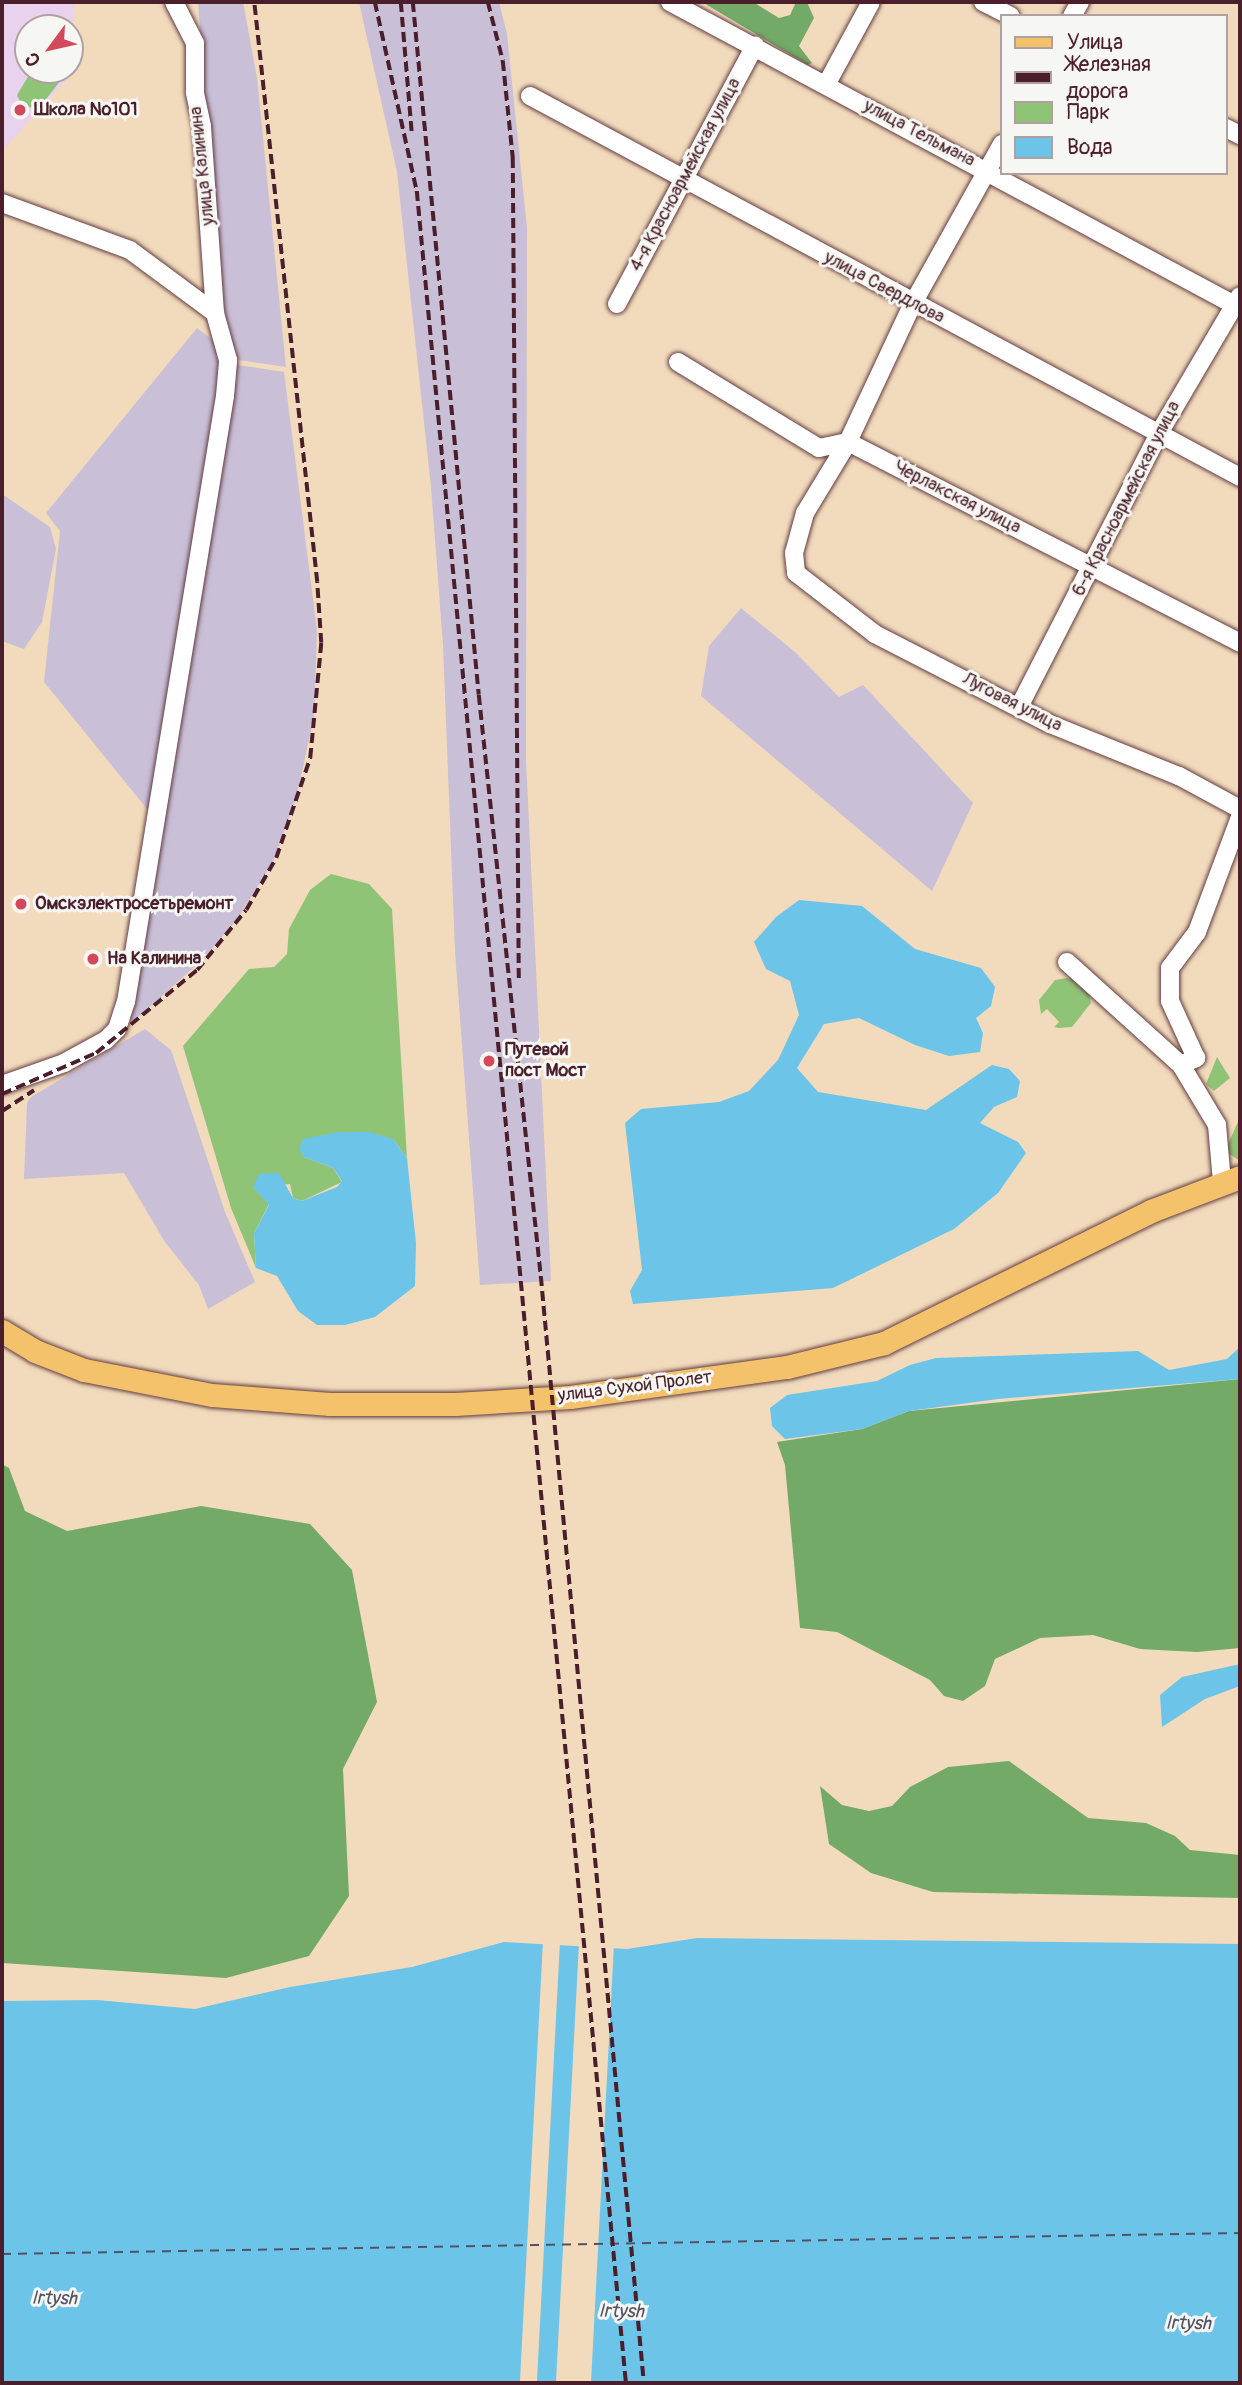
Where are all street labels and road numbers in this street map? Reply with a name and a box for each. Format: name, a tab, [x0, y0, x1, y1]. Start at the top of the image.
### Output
street label: 4-я Красноармейская улица	[626, 75, 746, 275]
street label: улица Тельмана	[860, 96, 978, 172]
street label: улица Калинина	[186, 106, 220, 226]
street label: улица Свердлова	[820, 247, 948, 329]
street label: 6-я Красноармейская улица	[1068, 398, 1186, 600]
street label: Черлакская улица	[890, 457, 1024, 539]
street label: Луговая улица	[959, 669, 1065, 737]
street label: улица Сухой Пролет	[557, 1367, 713, 1407]

